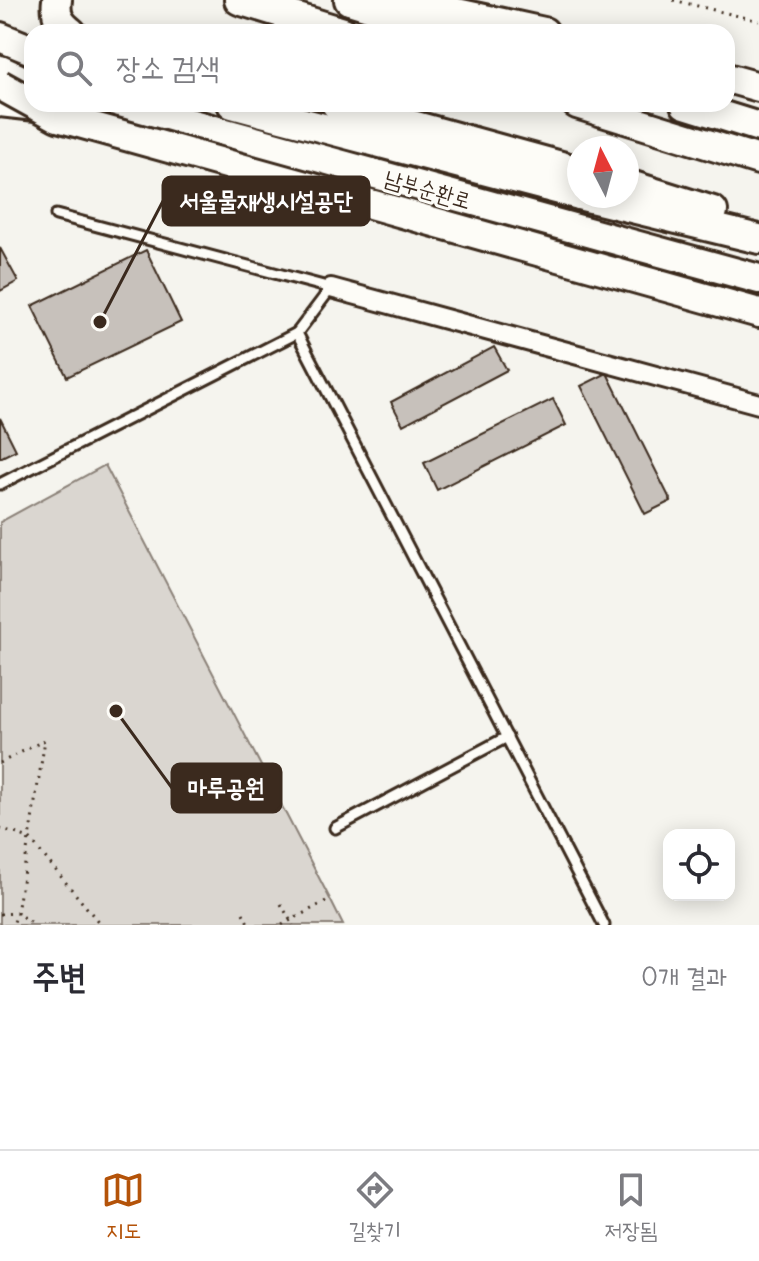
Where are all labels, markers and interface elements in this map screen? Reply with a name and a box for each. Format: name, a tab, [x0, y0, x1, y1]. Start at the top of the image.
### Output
search box	[24, 24, 735, 112]
icon: search	[52, 46, 96, 90]
text: 장소 검색	[116, 48, 220, 86]
north arrow	[567, 136, 639, 208]
street label: 남부순환로	[382, 163, 474, 215]
callout: 서울물재생시설공단	[163, 177, 369, 225]
text: 서울물재생시설공단	[179, 185, 354, 215]
callout: 마루공원	[172, 764, 281, 812]
text: 마루공원	[187, 772, 265, 802]
map controls	[663, 829, 735, 901]
button: locate	[663, 829, 735, 901]
text: 주변	[32, 954, 87, 997]
text: 0개 결과	[641, 960, 727, 993]
tab: 지도	[101, 1168, 145, 1245]
tab: 길찾기	[348, 1168, 401, 1245]
tab: 저장됨	[604, 1168, 658, 1245]

